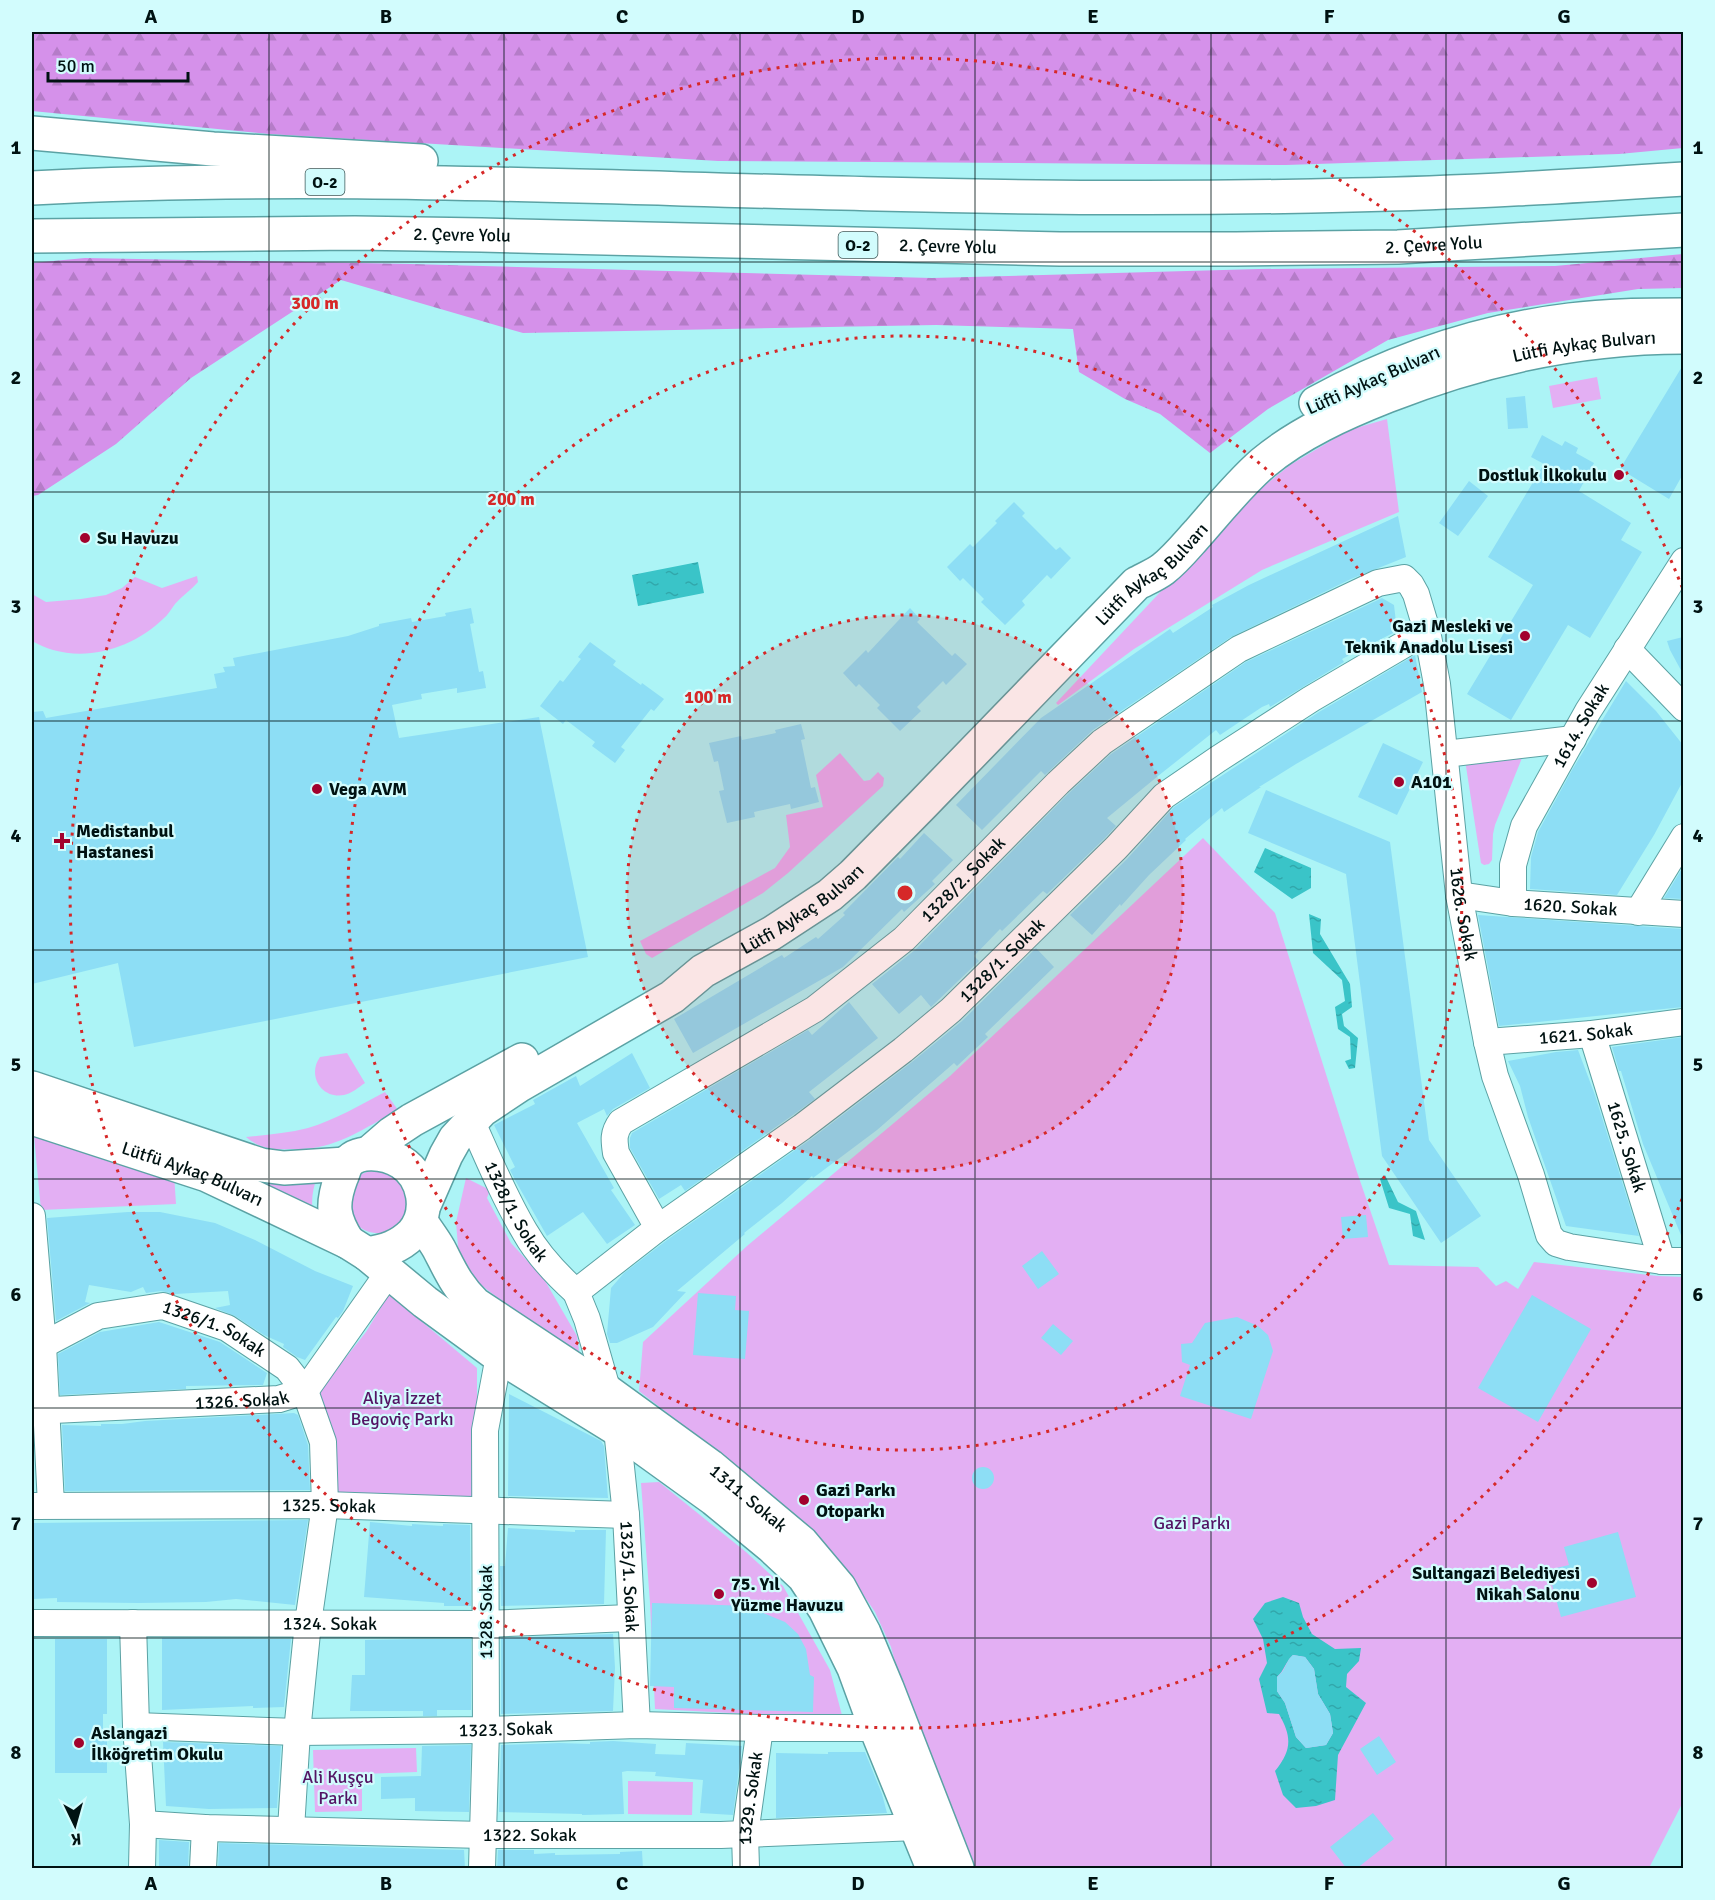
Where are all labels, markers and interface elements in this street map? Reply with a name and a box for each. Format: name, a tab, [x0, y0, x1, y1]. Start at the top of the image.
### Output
text: A	[145, 4, 158, 29]
text: B	[380, 4, 392, 29]
text: C	[616, 4, 628, 29]
text: D	[851, 4, 865, 29]
text: E	[1087, 4, 1099, 29]
text: F	[1324, 4, 1335, 29]
text: G	[1557, 4, 1571, 29]
scale bar	[48, 45, 188, 83]
text: 50 m	[57, 55, 95, 77]
text: 1	[11, 135, 22, 160]
text: 1	[1693, 135, 1704, 160]
road number: O-2	[306, 169, 344, 195]
street label: 2. Çevre Yolu	[413, 223, 511, 247]
street label: 2. Çevre Yolu	[1385, 231, 1483, 258]
road number: O-2	[838, 232, 878, 258]
street label: 2. Çevre Yolu	[899, 234, 997, 258]
text: 300 m	[291, 292, 339, 314]
street label: Lütfi Aykaç Bulvarı	[1510, 327, 1656, 367]
street label: Lüfti Aykaç Bulvarı	[1303, 341, 1443, 419]
text: 2	[11, 365, 21, 390]
text: 2	[1693, 365, 1703, 390]
place label: Dostluk İlkokulu	[1478, 464, 1607, 486]
marker: Dostluk İlkokulu	[1612, 468, 1626, 482]
text: 200 m	[487, 488, 535, 510]
street label: Lütfi Aykaç Bulvarı	[1091, 519, 1213, 630]
place label: Su Havuzu	[97, 527, 179, 549]
marker: Su Havuzu	[78, 531, 92, 545]
text: 3	[11, 594, 21, 619]
text: 3	[1693, 594, 1703, 619]
place label: Gazi Mesleki ve Teknik Anadolu Lisesi	[1345, 615, 1513, 658]
marker: Gazi Mesleki ve Teknik Anadolu Lisesi	[1518, 629, 1532, 643]
street label: 1614. Sokak	[1548, 679, 1614, 772]
text: 100 m	[684, 686, 732, 708]
place label: A101	[1411, 771, 1452, 793]
marker: A101	[1392, 775, 1406, 789]
place label: Vega AVM	[329, 778, 407, 800]
marker: Vega AVM	[310, 782, 324, 796]
place label: Medistanbul Hastanesi	[76, 820, 174, 863]
text: 4	[11, 823, 22, 848]
text: 4	[1693, 823, 1704, 848]
marker: Medistanbul Hastanesi	[53, 832, 71, 850]
street label: 1328/2. Sokak	[916, 832, 1010, 927]
street label: Lütfi Aykaç Bulvarı	[737, 860, 868, 959]
street label: 1626. Sokak	[1445, 867, 1482, 963]
centre of rings	[895, 883, 915, 903]
street label: 1620. Sokak	[1523, 893, 1618, 921]
street label: 1328/1. Sokak	[954, 913, 1049, 1007]
street label: 1621. Sokak	[1538, 1018, 1634, 1049]
text: 5	[11, 1052, 21, 1077]
text: 5	[1693, 1052, 1703, 1077]
street label: 1625. Sokak	[1602, 1099, 1651, 1195]
street label: Lütfü Aykaç Bulvarı	[119, 1137, 267, 1211]
street label: 1328/1. Sokak	[480, 1158, 553, 1266]
text: 6	[11, 1282, 22, 1307]
text: 6	[1693, 1282, 1704, 1307]
street label: 1326/1. Sokak	[160, 1296, 270, 1362]
street label: 1326. Sokak	[194, 1386, 292, 1414]
park label: Aliya İzzet Begoviç Parkı	[350, 1387, 454, 1430]
street label: 1311. Sokak	[705, 1459, 791, 1537]
place label: Gazi Parkı Otoparkı	[816, 1479, 896, 1522]
marker: Gazi Parkı Otoparkı	[797, 1493, 811, 1507]
street label: 1325. Sokak	[282, 1494, 376, 1518]
text: 7	[11, 1511, 22, 1536]
text: 7	[1693, 1511, 1704, 1536]
park label: Gazi Parkı	[1154, 1512, 1230, 1534]
street label: 1325/1. Sokak	[615, 1520, 643, 1633]
place label: Sultangazi Belediyesi Nikah Salonu	[1412, 1562, 1580, 1605]
street label: 1328. Sokak	[475, 1565, 497, 1659]
place label: 75. Yıl Yüzme Havuzu	[730, 1573, 844, 1616]
marker: Sultangazi Belediyesi Nikah Salonu	[1585, 1576, 1599, 1590]
marker: 75. Yıl Yüzme Havuzu	[712, 1587, 726, 1601]
street label: 1324. Sokak	[283, 1613, 377, 1635]
street label: 1323. Sokak	[459, 1717, 553, 1741]
place label: Aslangazi İlköğretim Okulu	[91, 1722, 223, 1765]
marker: Aslangazi İlköğretim Okulu	[72, 1736, 86, 1750]
text: 8	[11, 1740, 22, 1765]
text: 8	[1693, 1740, 1704, 1765]
street label: 1329. Sokak	[734, 1750, 768, 1845]
park label: Ali Kuşçu Parkı	[302, 1766, 374, 1809]
north arrow	[45, 1795, 105, 1855]
street label: 1322. Sokak	[483, 1824, 577, 1846]
text: K	[70, 1829, 82, 1849]
text: A	[145, 1871, 158, 1896]
text: B	[380, 1871, 392, 1896]
text: C	[616, 1871, 628, 1896]
text: D	[851, 1871, 865, 1896]
text: E	[1087, 1871, 1099, 1896]
text: F	[1324, 1871, 1335, 1896]
text: G	[1557, 1871, 1571, 1896]

